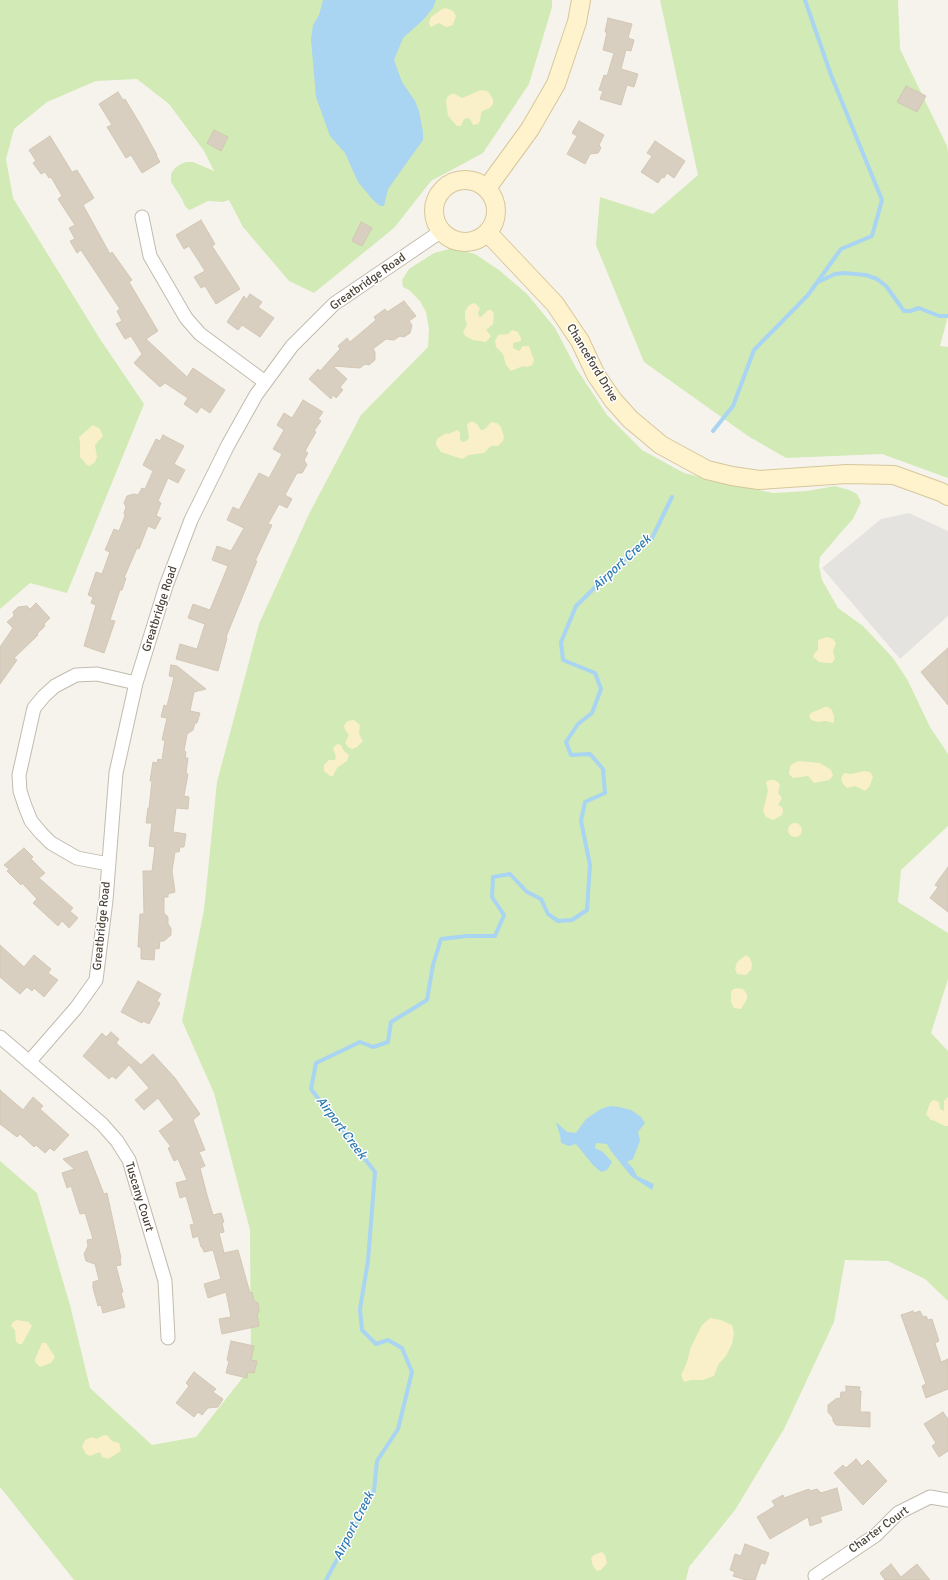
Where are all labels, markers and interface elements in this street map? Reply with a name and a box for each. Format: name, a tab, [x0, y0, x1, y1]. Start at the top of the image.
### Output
street label: Greatbridge Road	[327, 250, 409, 314]
street label: Chanceford Drive	[563, 321, 621, 405]
water label: Airport Creek	[590, 532, 654, 594]
street label: Greatbridge Road	[139, 564, 181, 654]
street label: Greatbridge Road	[90, 881, 114, 971]
water label: Airport Creek	[312, 1094, 370, 1162]
street label: Tuscany Court	[122, 1161, 156, 1233]
water label: Airport Creek	[330, 1489, 378, 1563]
street label: Charter Court	[846, 1503, 912, 1557]

